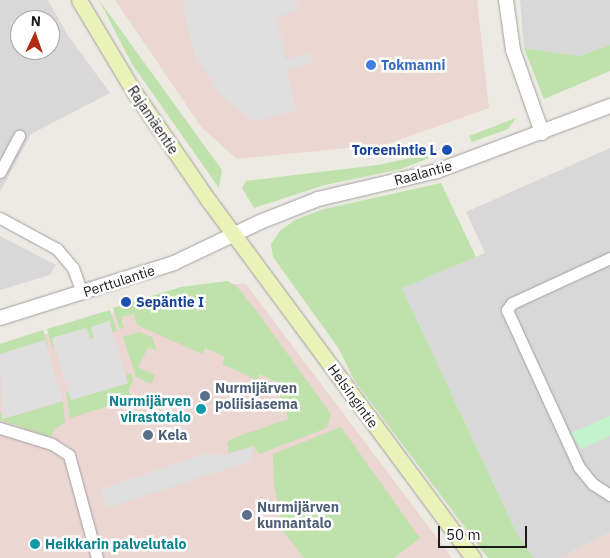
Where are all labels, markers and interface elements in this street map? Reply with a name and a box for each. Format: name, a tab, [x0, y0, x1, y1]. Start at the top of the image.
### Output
north arrow	[10, 10, 60, 60]
text: N	[30, 12, 41, 30]
place label: Tokmanni	[381, 57, 445, 73]
marker: Tokmanni	[365, 59, 377, 71]
street label: Rajamäentie	[124, 83, 182, 157]
place label: Toreenintie L	[352, 142, 437, 158]
marker: Toreenintie L	[441, 144, 453, 156]
street label: Raalantie	[392, 157, 454, 189]
street label: Perttulantie	[81, 262, 157, 300]
place label: Sepäntie I	[136, 294, 204, 310]
marker: Sepäntie I	[120, 296, 132, 308]
street label: Helsingintie	[324, 361, 382, 431]
place label: Nurmijärven poliisiasema	[215, 380, 298, 412]
marker: Nurmijärven poliisiasema	[199, 390, 211, 402]
place label: Nurmijärven virastotalo	[109, 393, 191, 426]
marker: Nurmijärven virastotalo	[195, 403, 207, 415]
place label: Kela	[158, 427, 187, 443]
marker: Kela	[142, 429, 154, 441]
place label: Nurmijärven kunnantalo	[257, 499, 339, 532]
marker: Nurmijärven kunnantalo	[241, 509, 253, 521]
scale bar	[440, 516, 529, 548]
text: 50 m	[446, 525, 481, 544]
place label: Heikkarin palvelutalo	[45, 536, 186, 552]
marker: Heikkarin palvelutalo	[29, 538, 41, 550]

